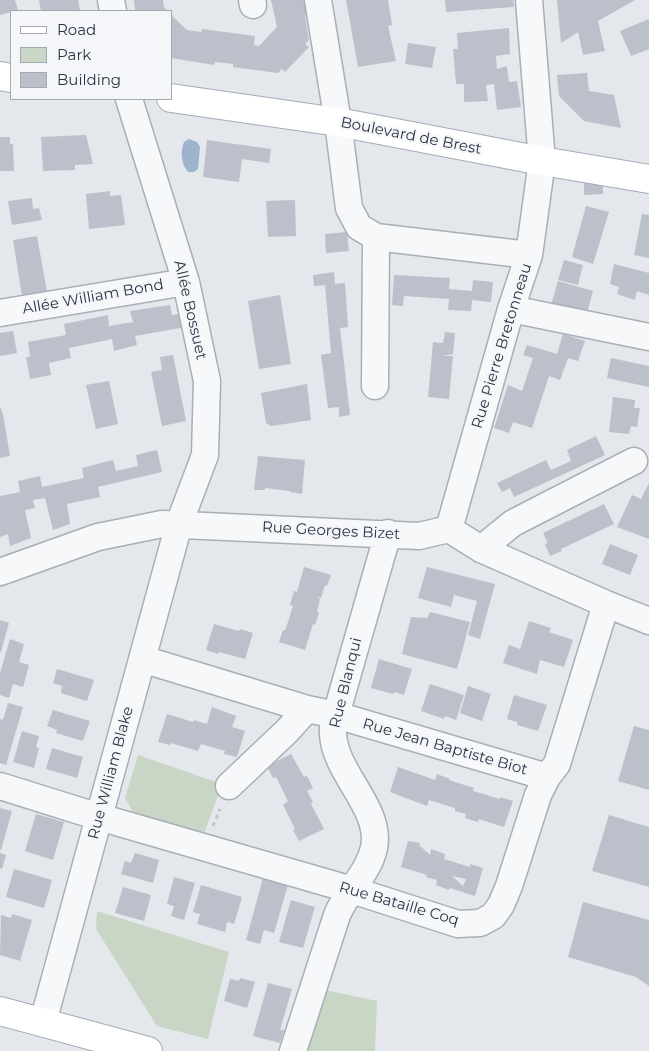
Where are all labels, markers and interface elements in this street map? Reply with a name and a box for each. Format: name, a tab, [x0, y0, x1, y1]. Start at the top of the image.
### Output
legend	[10, 10, 172, 100]
text: Road	[57, 20, 96, 39]
text: Park	[57, 45, 91, 64]
text: Building	[57, 70, 121, 89]
street label: Boulevard de Brest	[339, 114, 483, 158]
street label: Allée Bossuet	[170, 259, 210, 361]
street label: Rue Pierre Bretonneau	[468, 261, 536, 431]
street label: Allée William Bond	[21, 276, 165, 318]
street label: Rue Georges Bizet	[261, 518, 401, 544]
street label: Rue Blanqui	[326, 636, 366, 730]
street label: Rue William Blake	[85, 704, 137, 842]
street label: Rue Jean Baptiste Biot	[361, 715, 529, 779]
street label: Rue Bataille Coq	[337, 878, 461, 930]

